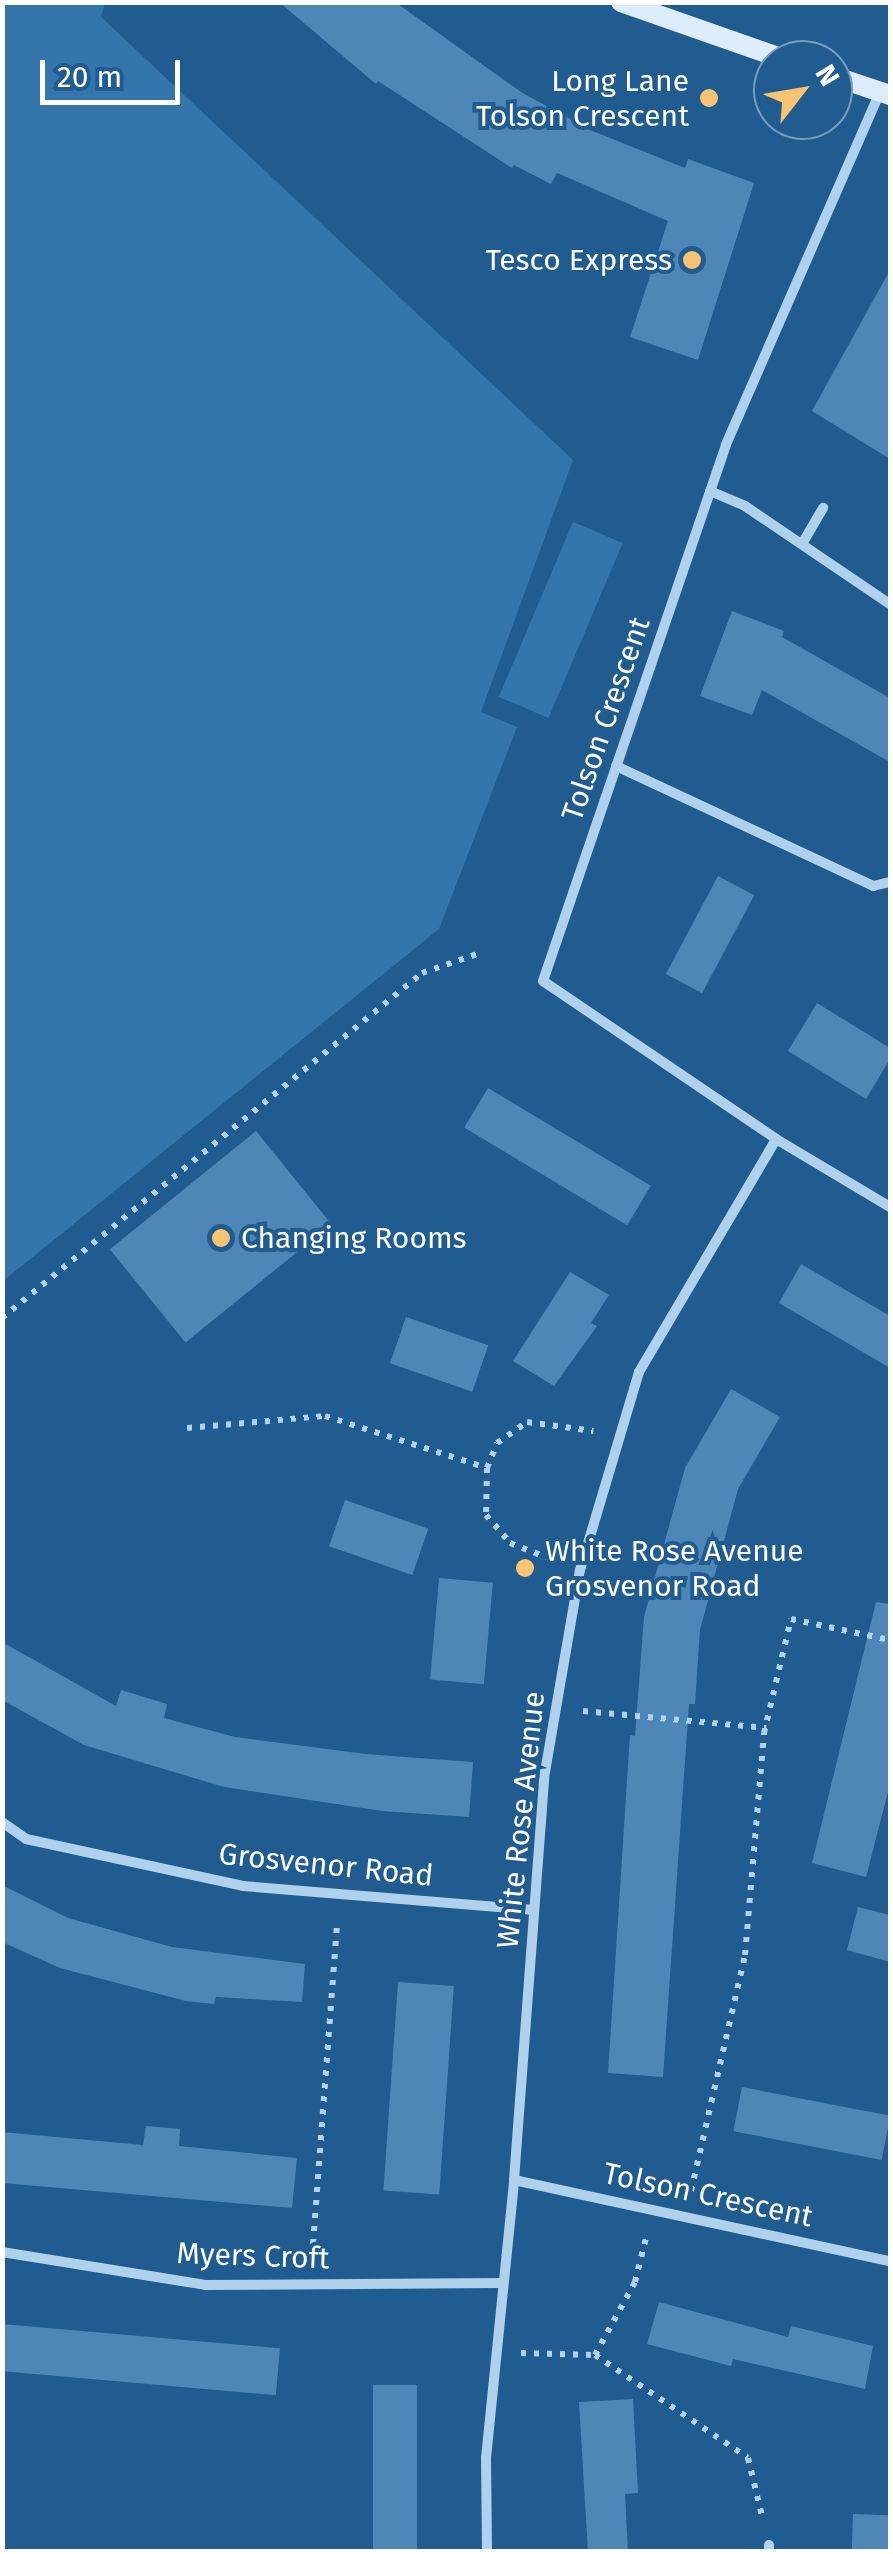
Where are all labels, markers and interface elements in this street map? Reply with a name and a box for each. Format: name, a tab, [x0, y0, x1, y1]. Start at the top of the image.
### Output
scale bar	[45, 40, 185, 102]
north arrow	[753, 40, 853, 140]
text: 20 m	[57, 59, 122, 95]
text: N	[808, 59, 846, 92]
place label: Long Lane Tolson Crescent	[476, 63, 689, 134]
marker: Long Lane Tolson Crescent	[698, 87, 720, 109]
place label: Tesco Express	[485, 242, 672, 278]
marker: Tesco Express	[681, 249, 703, 271]
street label: Tolson Crescent	[554, 612, 658, 826]
place label: Changing Rooms	[241, 1220, 467, 1256]
marker: Changing Rooms	[210, 1227, 232, 1249]
place label: White Rose Avenue Grosvenor Road	[545, 1533, 804, 1604]
marker: White Rose Avenue Grosvenor Road	[514, 1557, 536, 1579]
street label: White Rose Avenue	[490, 1690, 552, 1950]
street label: Grosvenor Road	[217, 1836, 435, 1894]
street label: Tolson Crescent	[600, 2155, 816, 2235]
street label: Myers Croft	[176, 2235, 330, 2277]

